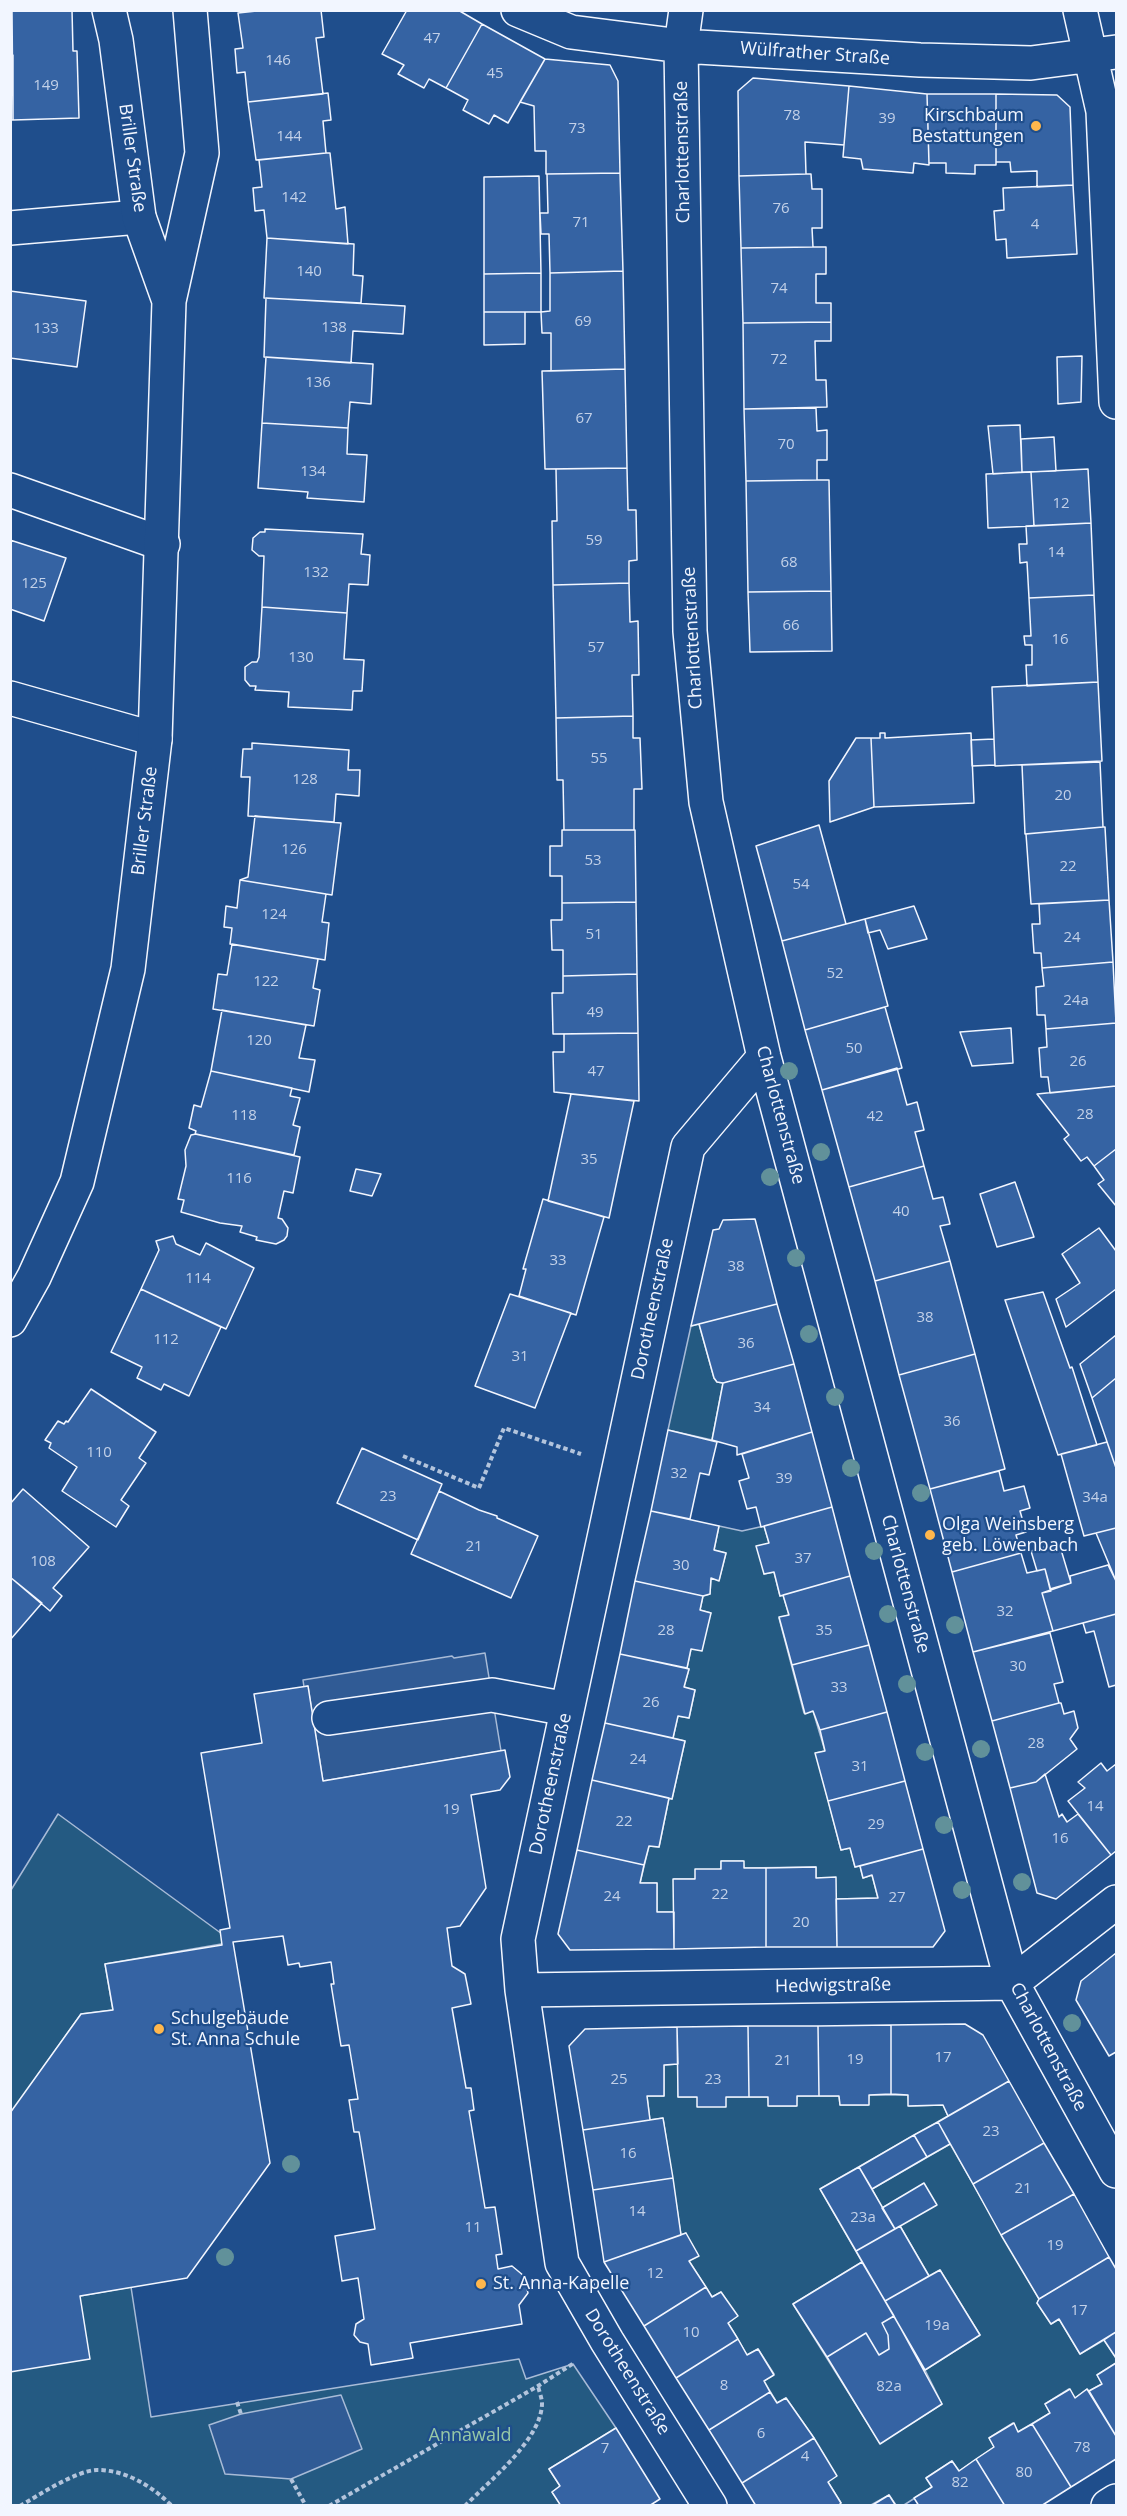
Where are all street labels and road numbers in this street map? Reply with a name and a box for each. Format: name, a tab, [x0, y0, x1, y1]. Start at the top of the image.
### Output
street label: Wülfrather Straße	[739, 38, 891, 70]
street label: Charlottenstraße	[671, 80, 695, 224]
street label: Briller Straße	[114, 102, 150, 214]
street label: Charlottenstraße	[678, 566, 708, 710]
street label: Briller Straße	[128, 765, 162, 877]
street label: Charlottenstraße	[751, 1043, 809, 1187]
street label: Dorotheenstraße	[627, 1236, 679, 1382]
street label: Charlottenstraße	[876, 1512, 934, 1656]
street label: Dorotheenstraße	[525, 1711, 577, 1857]
street label: Hedwigstraße	[775, 1974, 891, 1998]
street label: Charlottenstraße	[1005, 1979, 1091, 2115]
street label: Dorotheenstraße	[580, 2305, 674, 2439]

